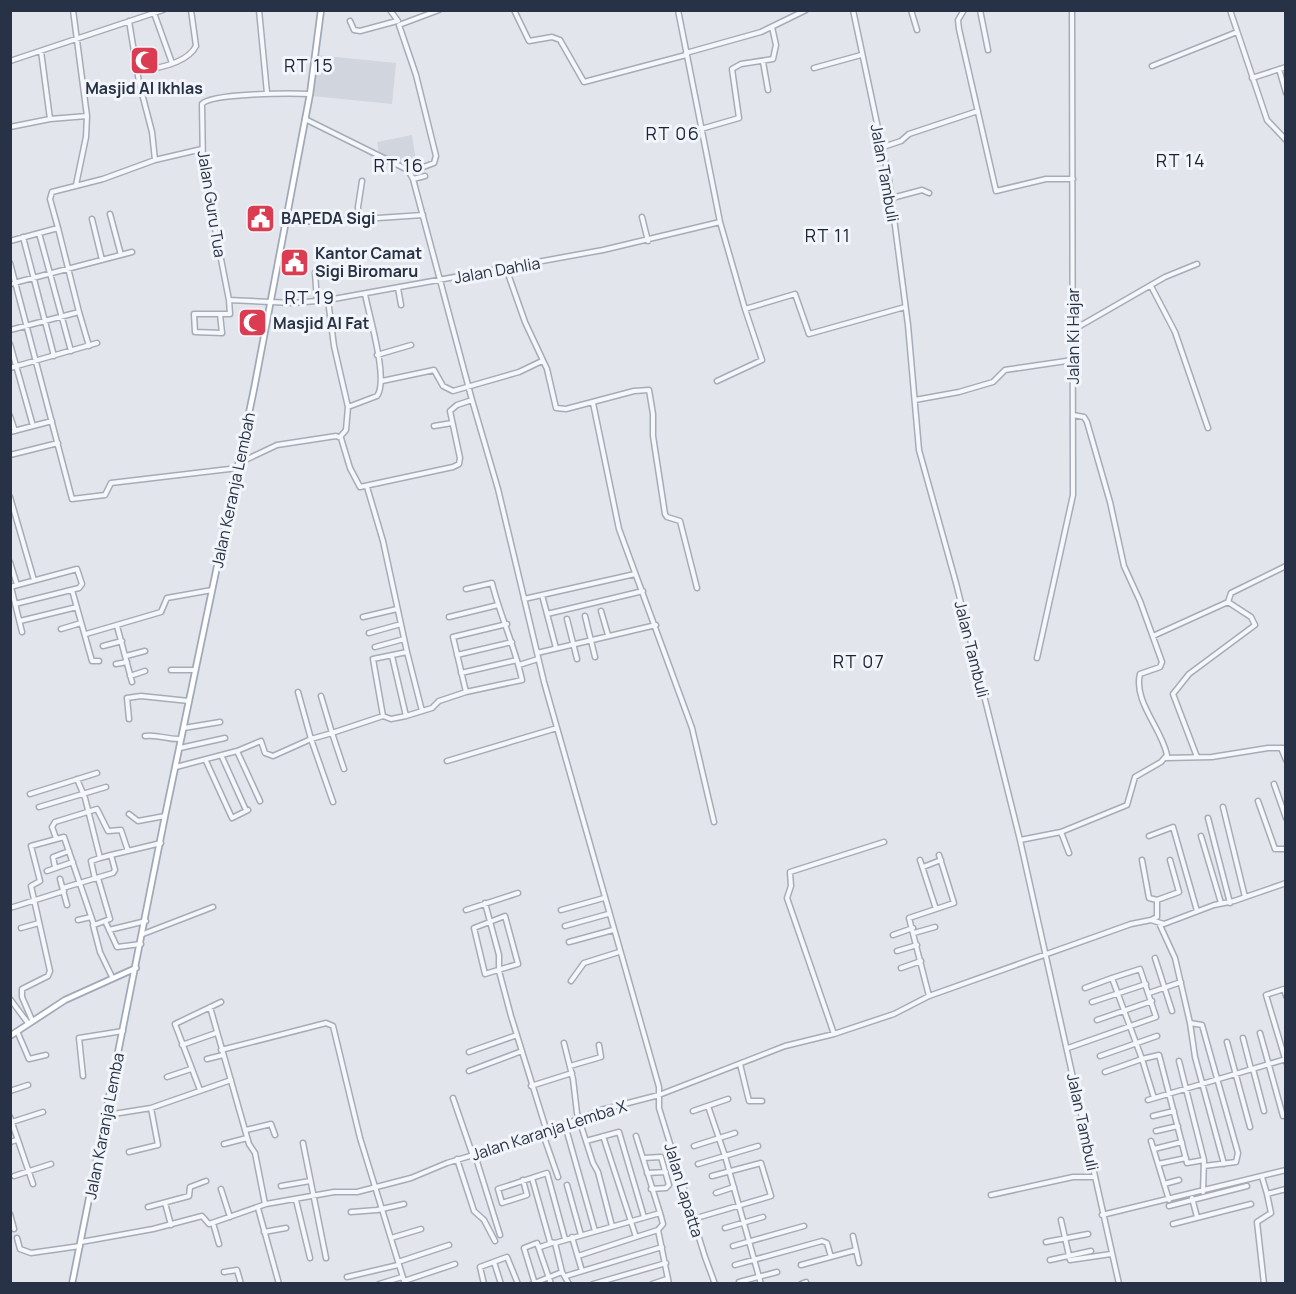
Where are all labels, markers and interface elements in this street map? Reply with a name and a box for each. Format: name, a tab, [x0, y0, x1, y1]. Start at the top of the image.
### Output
mosque icon: Masjid Al Ikhlas	[128, 44, 160, 76]
district label: RT 15	[284, 53, 334, 77]
place label: Masjid Al Ikhlas	[85, 77, 203, 99]
district label: RT 06	[646, 121, 700, 145]
street label: Jalan Tambuli	[866, 122, 904, 224]
district label: RT 14	[1156, 148, 1206, 172]
street label: Jalan Guru Tua	[193, 149, 231, 259]
district label: RT 16	[374, 153, 424, 177]
public building icon: BAPEDA Sigi	[244, 202, 276, 234]
place label: BAPEDA Sigi	[281, 207, 376, 229]
district label: RT 11	[805, 223, 851, 247]
place label: Kantor Camat Sigi Biromaru	[315, 242, 422, 282]
public building icon: Kantor Camat Sigi Biromaru	[278, 246, 310, 278]
street label: Jalan Dahlia	[452, 252, 542, 288]
district label: RT 19	[285, 285, 335, 309]
street label: Jalan Ki Hajar	[1062, 287, 1084, 384]
mosque icon: Masjid Al Fat	[236, 307, 268, 339]
place label: Masjid Al Fat	[273, 312, 369, 334]
street label: Jalan Keranja Lembah	[206, 410, 260, 570]
street label: Jalan Tambuli	[949, 598, 995, 700]
district label: RT 07	[833, 649, 885, 673]
street label: Jalan Karanja Lemba	[79, 1051, 129, 1201]
street label: Jalan Tambuli	[1062, 1071, 1104, 1173]
street label: Jalan Karanja Lemba X	[469, 1094, 630, 1166]
street label: Jalan Lapatta	[659, 1140, 709, 1240]

